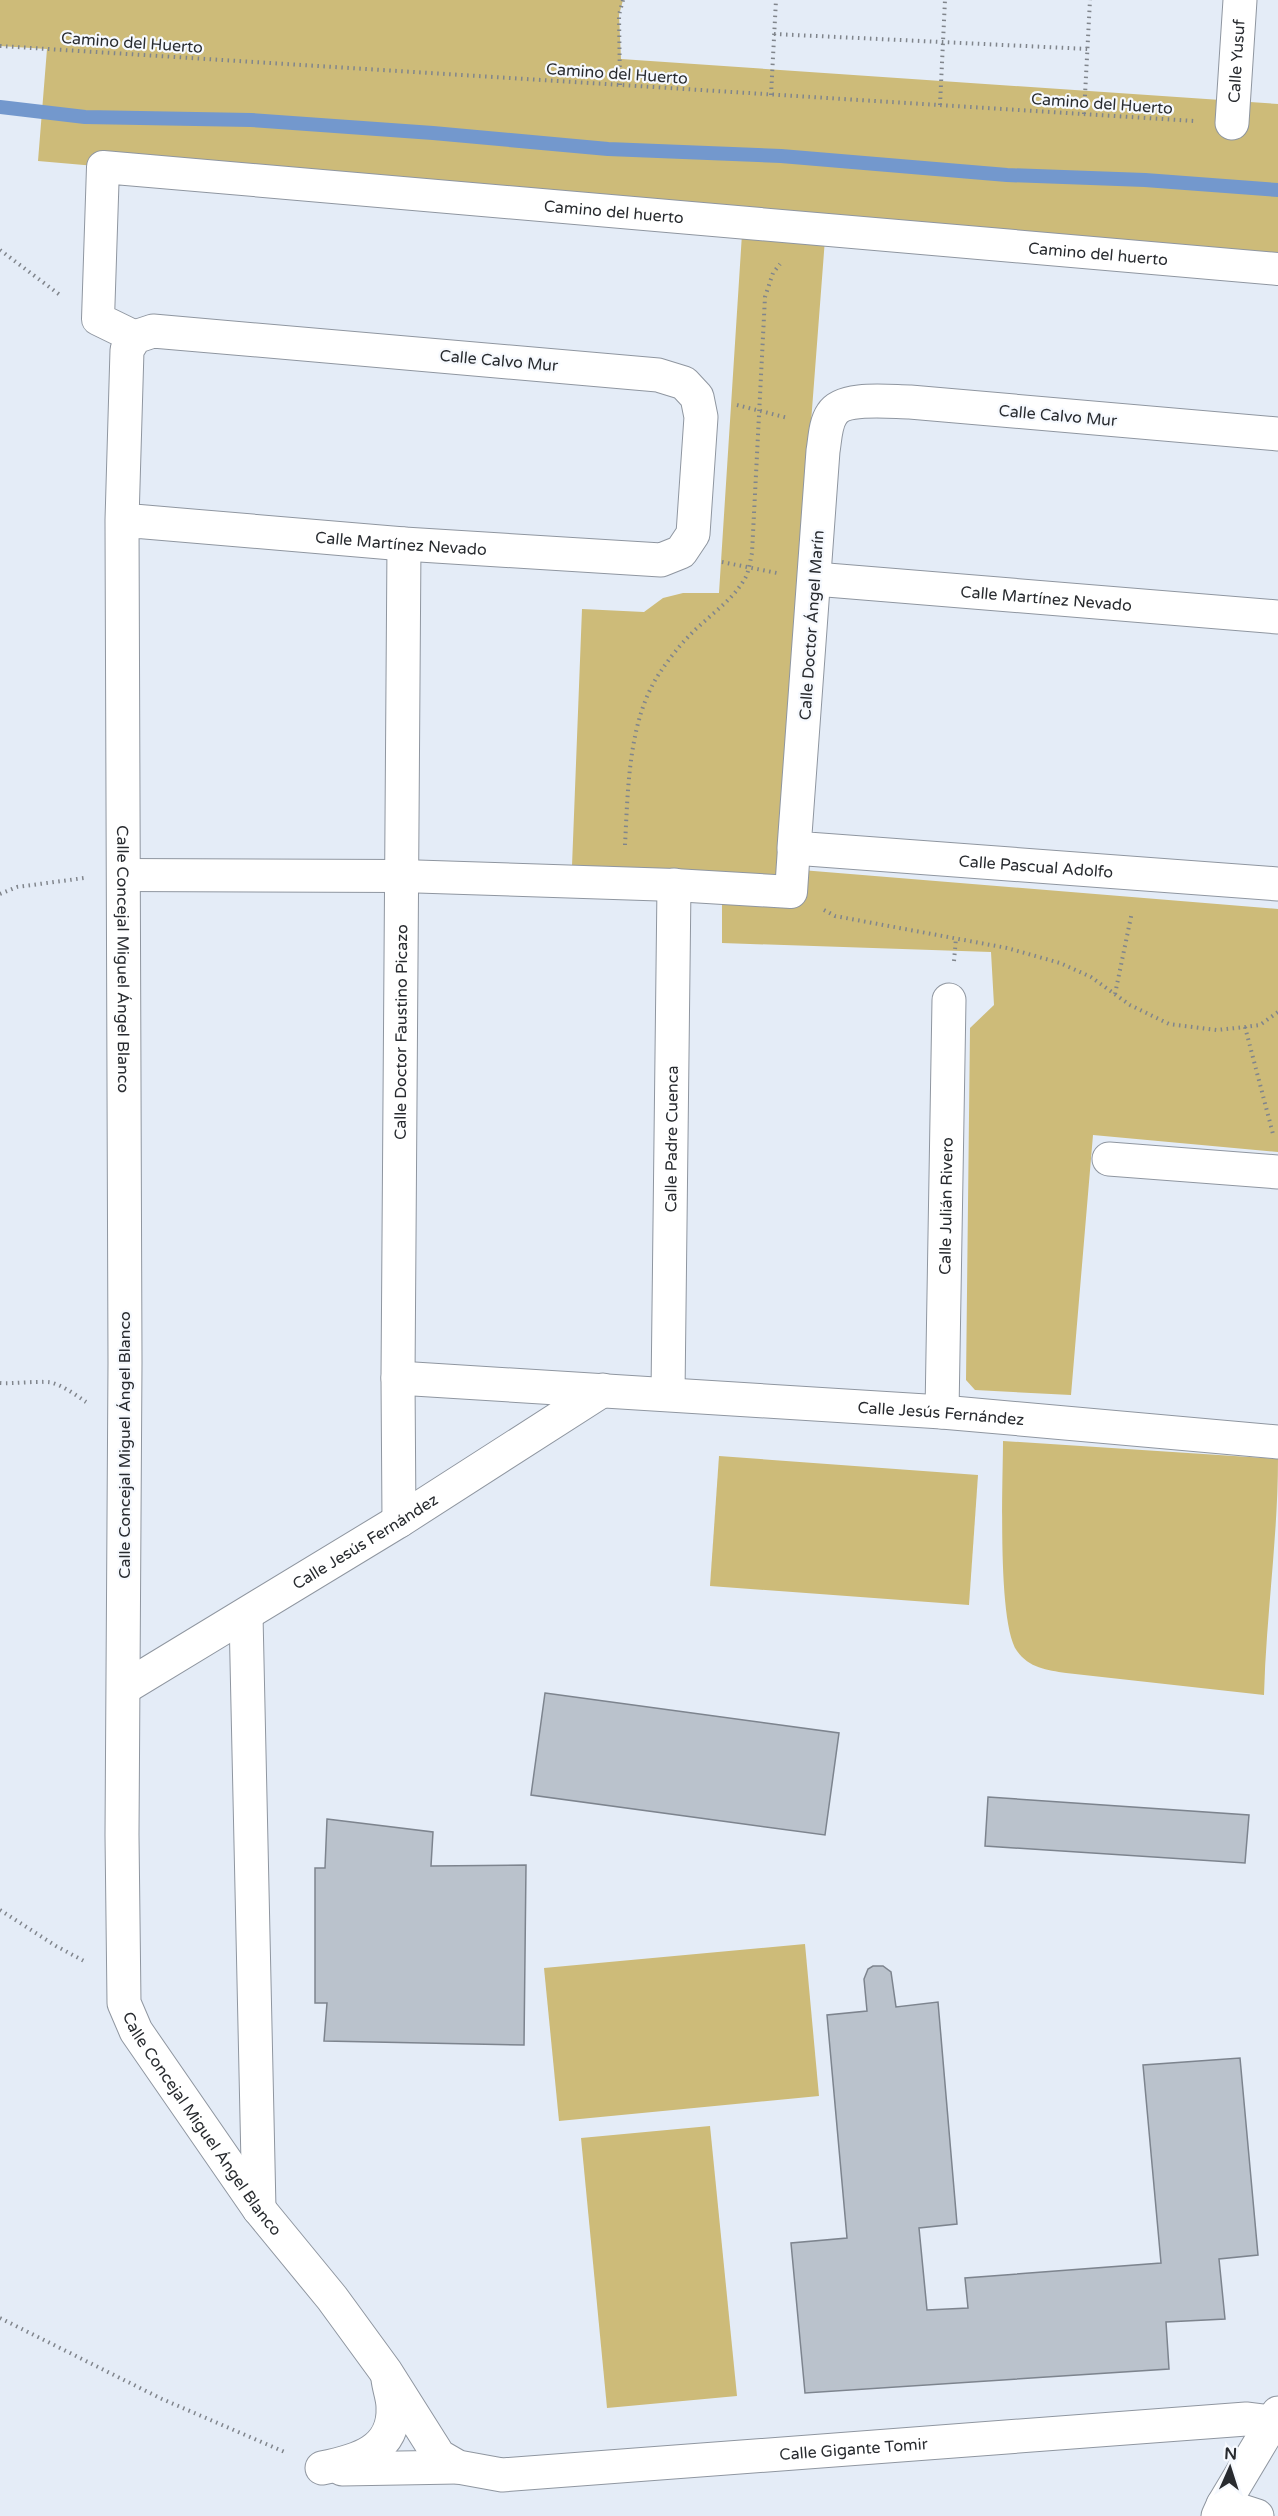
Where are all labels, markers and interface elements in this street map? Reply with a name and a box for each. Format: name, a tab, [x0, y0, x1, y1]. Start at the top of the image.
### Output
street label: Calle Yusuf	[1224, 18, 1250, 104]
street label: Camino del Huerto	[60, 28, 204, 58]
street label: Camino del Huerto	[545, 59, 689, 89]
street label: Camino del Huerto	[1030, 89, 1174, 119]
street label: Camino del huerto	[543, 196, 684, 228]
street label: Camino del huerto	[1027, 238, 1169, 270]
street label: Calle Calvo Mur	[439, 346, 560, 376]
street label: Calle Calvo Mur	[998, 401, 1119, 431]
street label: Calle Martínez Nevado	[314, 527, 487, 560]
street label: Calle Doctor Ángel Marín	[795, 529, 829, 721]
street label: Calle Martínez Nevado	[960, 582, 1133, 616]
street label: Calle Concejal Miguel Ángel Blanco	[112, 825, 133, 1093]
street label: Calle Pascual Adolfo	[958, 851, 1114, 883]
street label: Calle Doctor Faustino Picazo	[391, 924, 412, 1140]
street label: Calle Padre Cuenca	[661, 1065, 683, 1213]
street label: Calle Julián Rivero	[935, 1137, 958, 1275]
street label: Calle Concejal Miguel Ángel Blanco	[115, 1311, 135, 1579]
street label: Calle Jesús Fernández	[857, 1398, 1025, 1430]
street label: Calle Jesús Fernández	[289, 1490, 442, 1594]
street label: Calle Concejal Miguel Ángel Blanco	[118, 2009, 286, 2240]
street label: Calle Gigante Tomir	[779, 2434, 929, 2465]
north arrow	[1200, 2438, 1260, 2498]
text: N	[1224, 2444, 1238, 2464]

